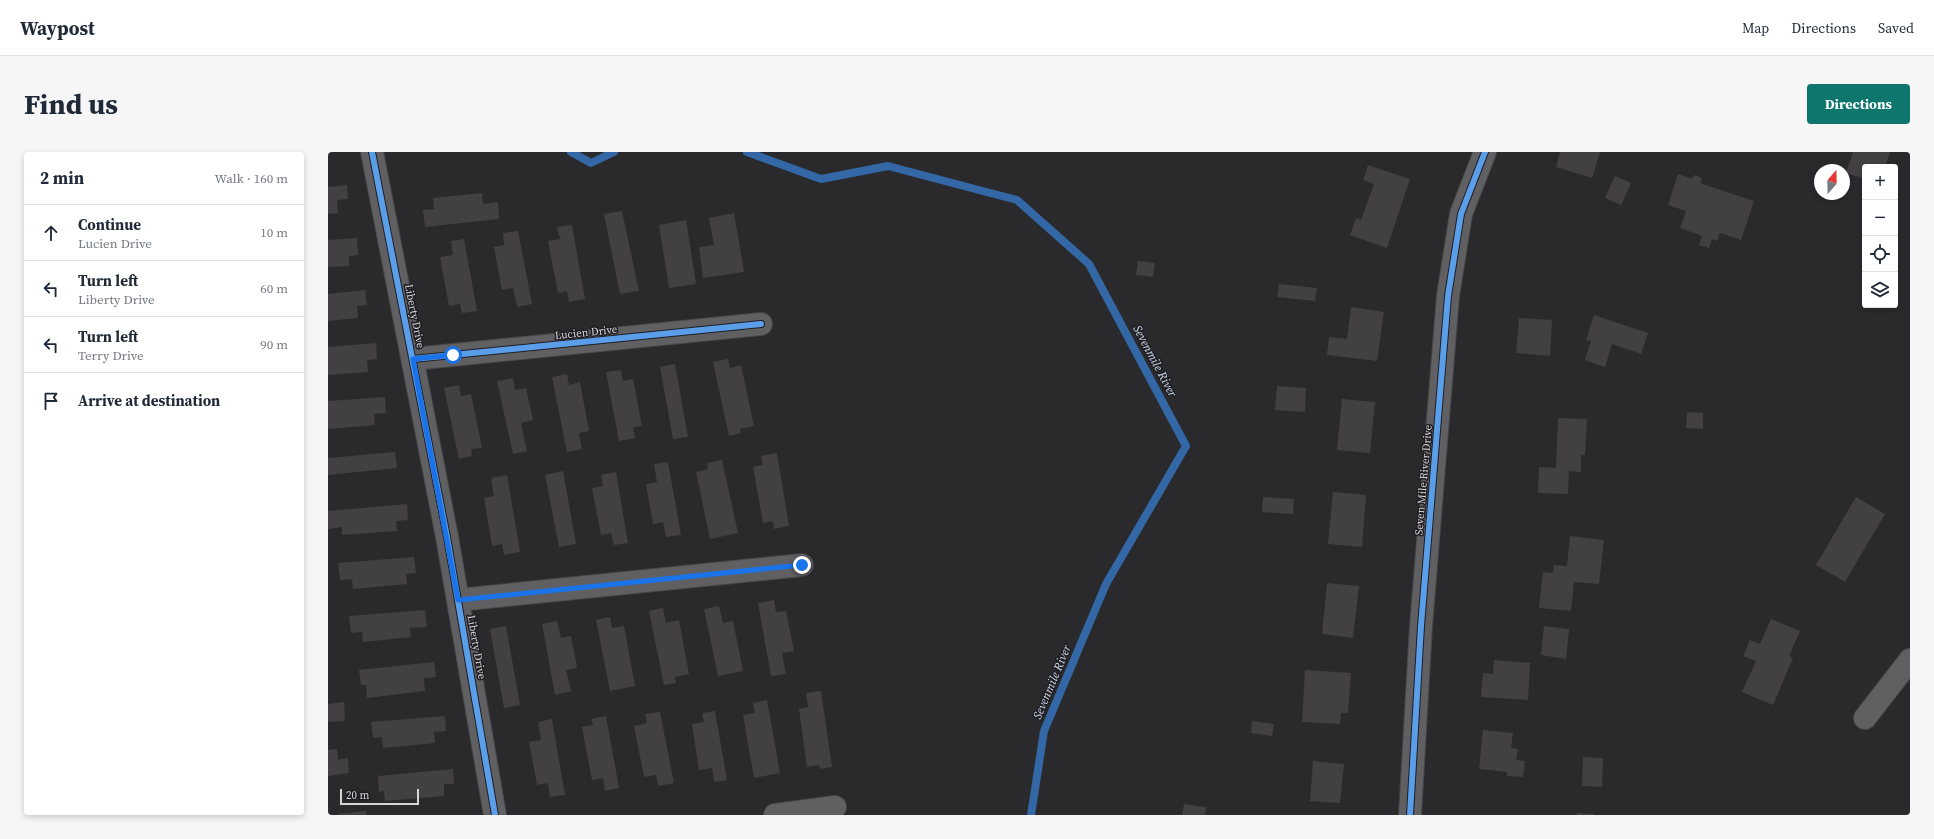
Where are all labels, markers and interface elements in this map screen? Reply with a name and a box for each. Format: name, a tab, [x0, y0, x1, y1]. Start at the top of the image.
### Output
text: Waypost	[20, 15, 95, 41]
text: Map	[1742, 18, 1769, 38]
text: Directions	[1791, 18, 1856, 38]
text: Saved	[1878, 18, 1914, 38]
button: Directions	[1807, 84, 1910, 124]
text: Find us	[24, 85, 118, 123]
north arrow	[1814, 164, 1850, 200]
map controls	[1862, 164, 1898, 308]
button: +	[1862, 164, 1898, 200]
text: 2 min	[40, 166, 84, 190]
text: Walk · 160 m	[215, 170, 288, 187]
button: −	[1862, 200, 1898, 236]
text: Continue	[78, 214, 141, 235]
icon: ahead	[40, 222, 62, 244]
text: 10 m	[260, 224, 288, 241]
text: Lucien Drive	[78, 235, 152, 252]
button: locate	[1862, 236, 1898, 272]
text: Turn left	[78, 270, 138, 291]
button: layers	[1862, 272, 1898, 308]
icon: left	[40, 278, 62, 300]
text: 60 m	[260, 280, 288, 297]
street label: Liberty Drive	[401, 283, 428, 350]
text: Liberty Drive	[78, 291, 155, 308]
street label: Lucien Drive	[554, 322, 618, 343]
water label: Sevenmile River	[1129, 322, 1181, 401]
text: Turn left	[78, 326, 138, 347]
icon: left	[40, 334, 62, 356]
text: 90 m	[260, 336, 288, 353]
route start	[444, 346, 462, 364]
text: Terry Drive	[78, 347, 144, 364]
icon: arrive	[40, 390, 62, 412]
text: Arrive at destination	[78, 390, 220, 411]
street label: Seven Mile River Drive	[1411, 424, 1436, 536]
route end	[793, 556, 811, 574]
street label: Liberty Drive	[463, 614, 490, 681]
water label: Sevenmile River	[1029, 641, 1075, 722]
scale bar	[340, 787, 419, 806]
text: 20 m	[346, 788, 369, 803]

